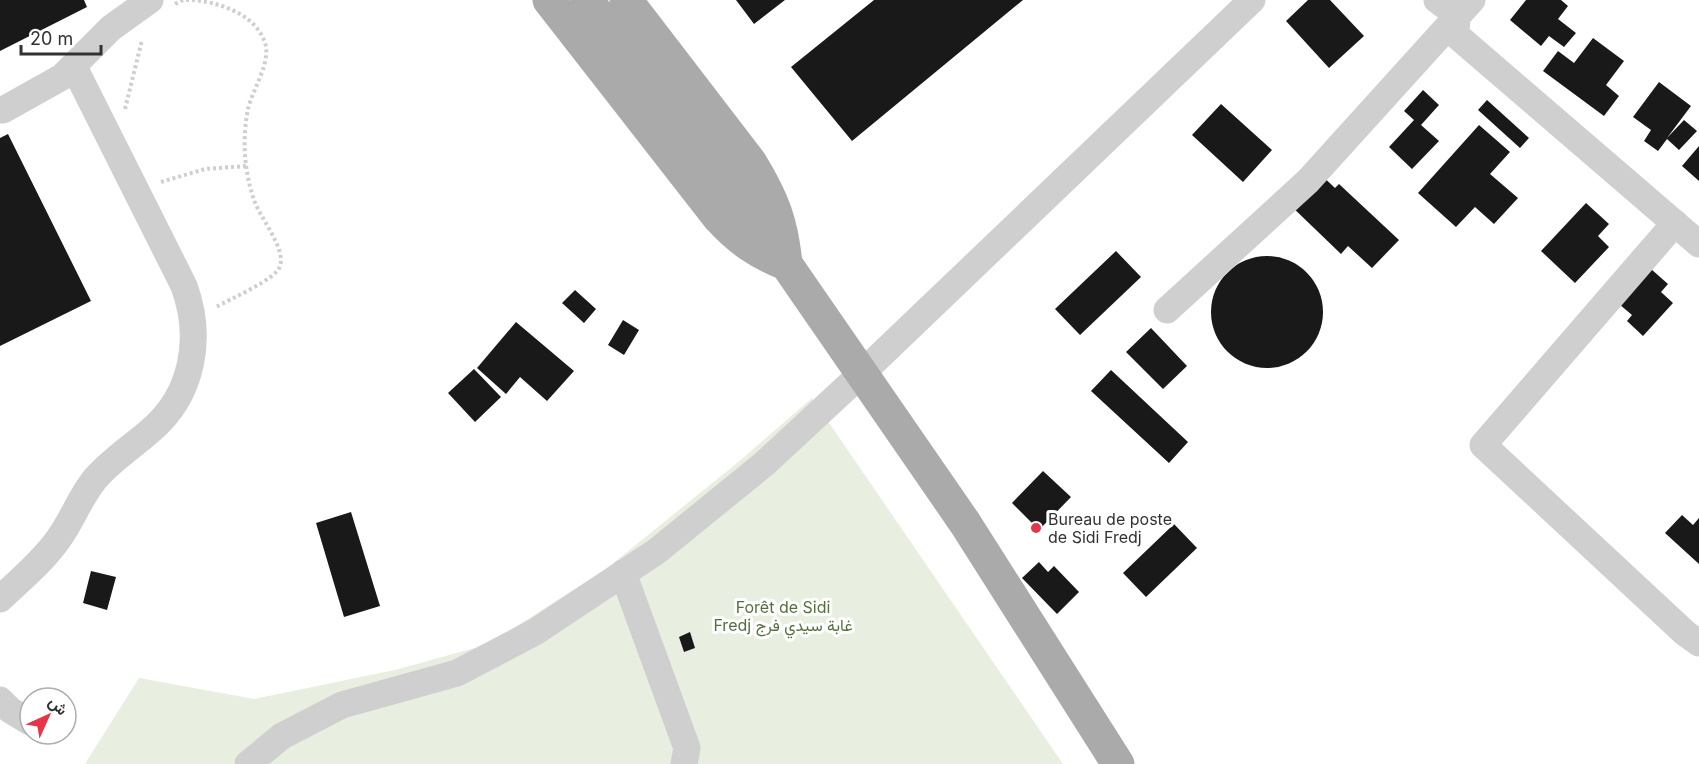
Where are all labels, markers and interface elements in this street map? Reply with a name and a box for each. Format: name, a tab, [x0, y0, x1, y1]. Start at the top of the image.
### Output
scale bar	[21, 18, 100, 56]
text: 20 m	[30, 28, 73, 49]
place label: Bureau de poste de Sidi Fredj	[1048, 509, 1172, 547]
marker: Bureau de poste de Sidi Fredj	[1029, 521, 1043, 535]
park label: Forêt de Sidi Fredj غابة سيدي فرج	[713, 597, 853, 639]
north arrow	[18, 686, 78, 746]
text: ش	[45, 692, 72, 719]

